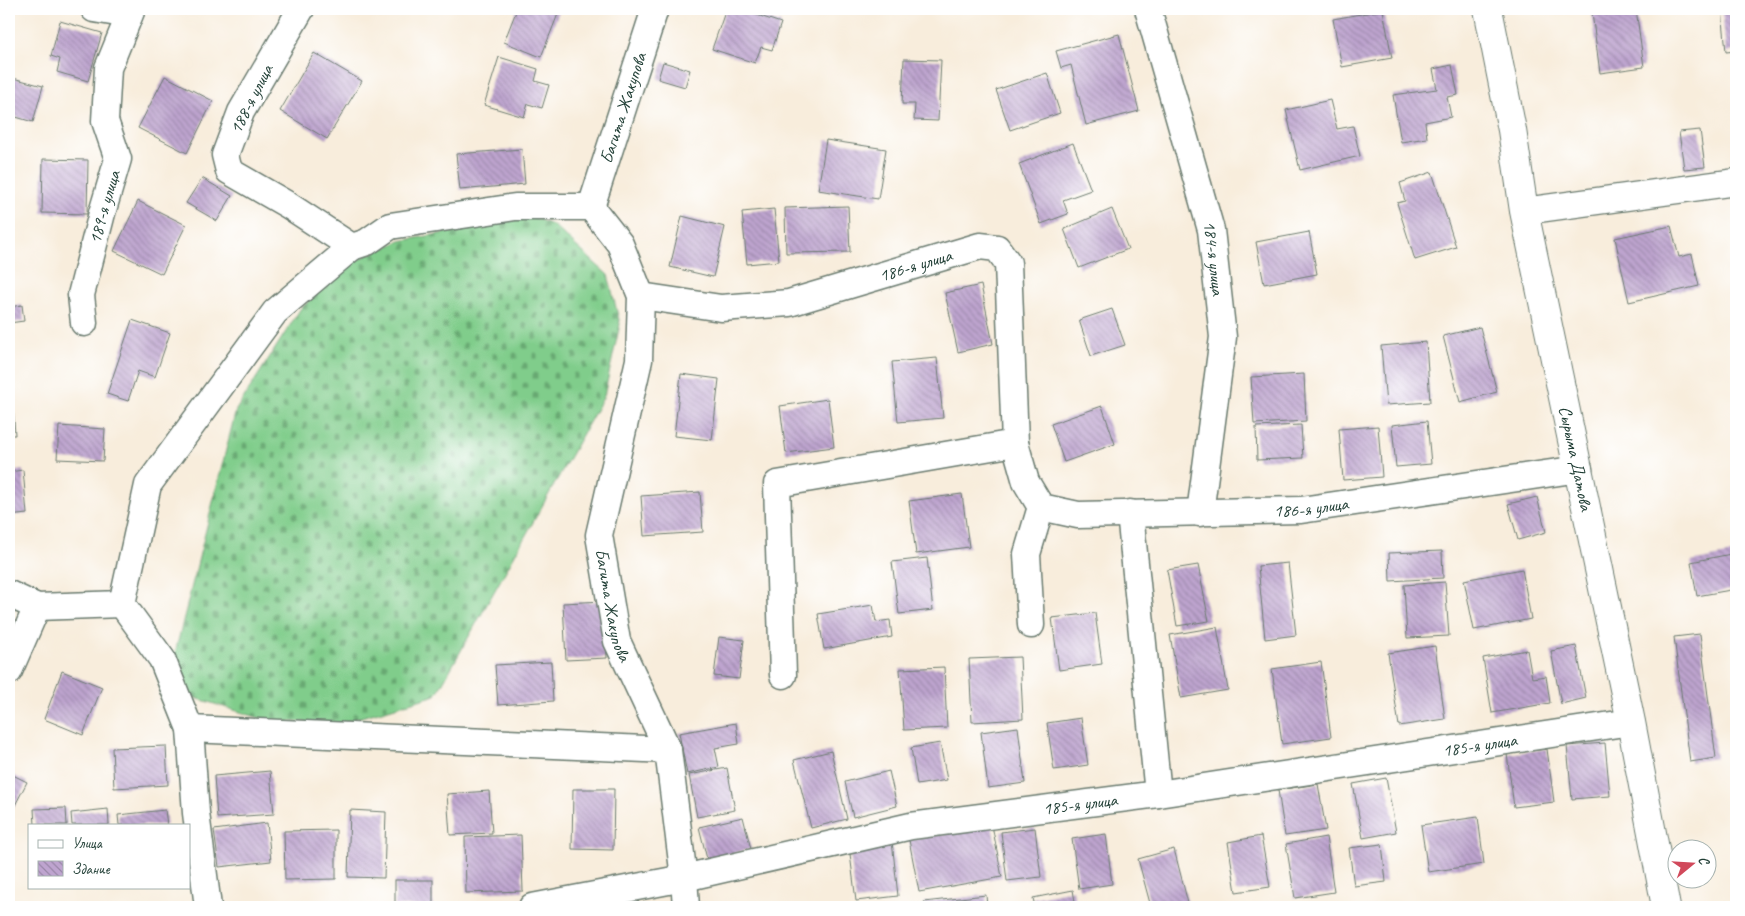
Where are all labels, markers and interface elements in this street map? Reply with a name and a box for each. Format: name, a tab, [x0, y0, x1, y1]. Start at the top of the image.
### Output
street label: Багита Жакупова	[595, 49, 651, 166]
street label: 188-я улица	[224, 60, 278, 137]
street label: 189-я улица	[84, 167, 125, 246]
street label: 184-я улица	[1198, 218, 1229, 298]
street label: 186-я улица	[876, 244, 955, 287]
street label: Сырыма Датова	[1554, 404, 1598, 514]
street label: 186-я улица	[1273, 492, 1351, 522]
street label: Багита Жакупова	[591, 547, 637, 666]
street label: 185-я улица	[1441, 728, 1519, 762]
street label: 185-я улица	[1041, 788, 1120, 820]
legend	[28, 824, 190, 888]
text: Улица	[72, 834, 103, 853]
north arrow	[1668, 838, 1718, 888]
text: С	[1695, 854, 1714, 868]
text: Здание	[72, 860, 111, 879]

